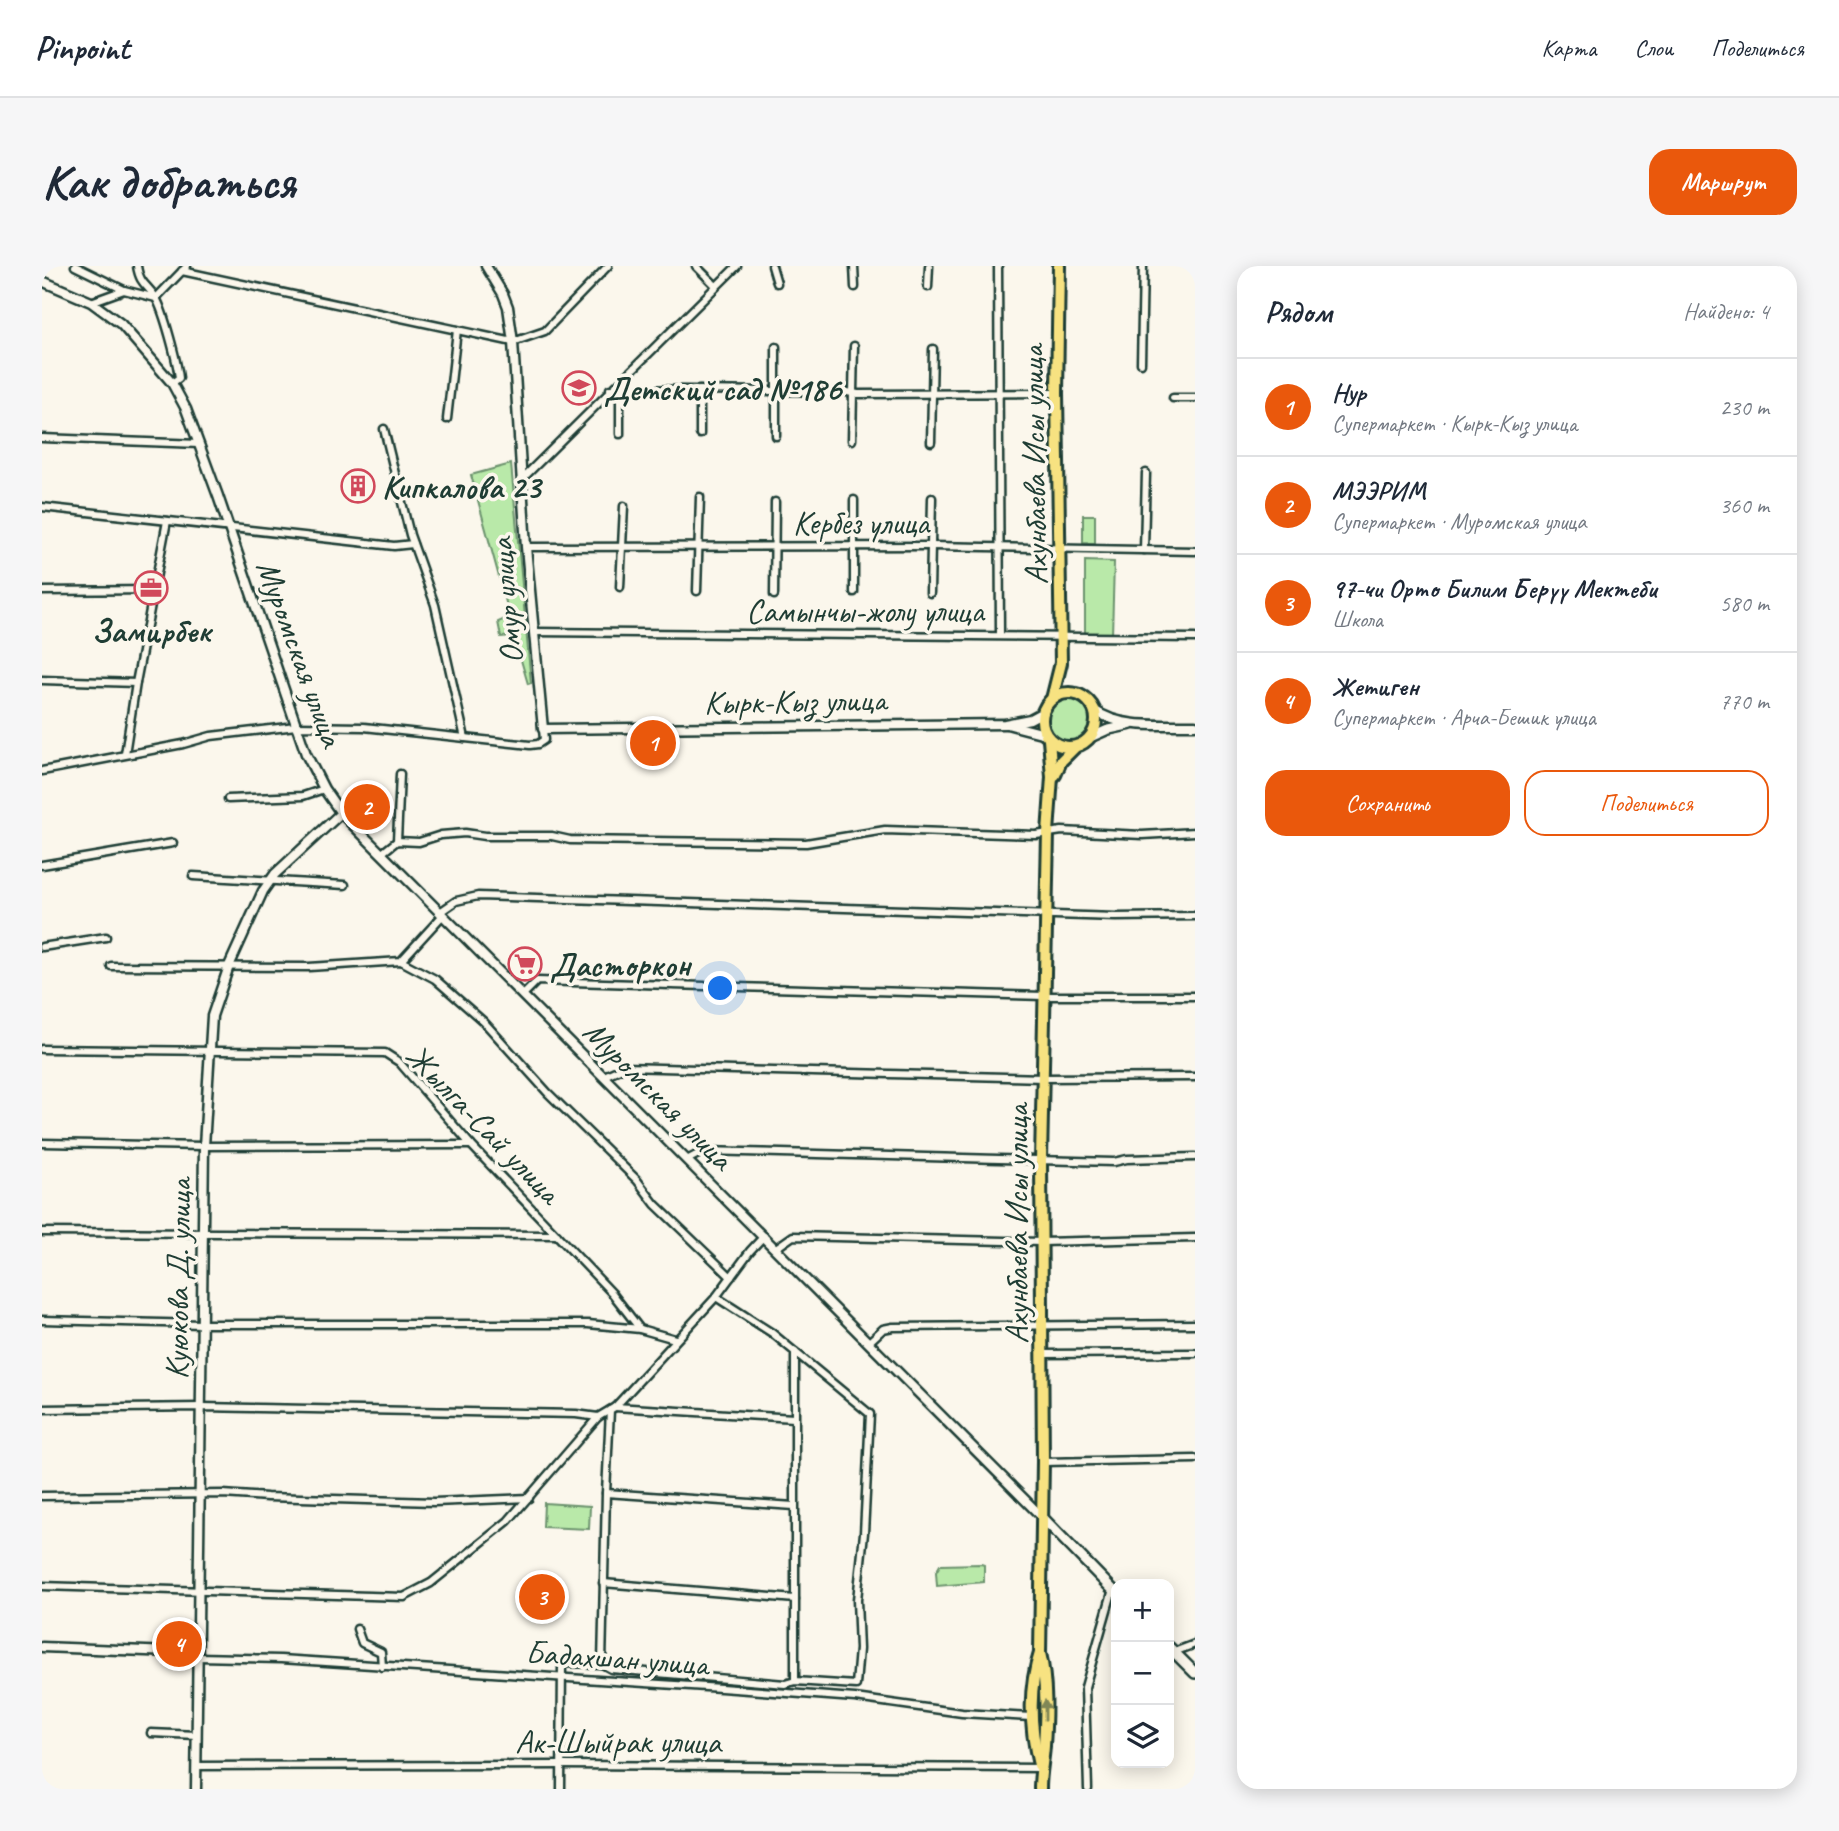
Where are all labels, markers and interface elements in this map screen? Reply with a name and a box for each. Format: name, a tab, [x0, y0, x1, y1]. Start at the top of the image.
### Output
text: Pinpoint	[35, 27, 129, 69]
text: Карта	[1542, 33, 1596, 63]
text: Слои	[1634, 33, 1673, 63]
text: Поделиться	[1711, 33, 1804, 63]
button: Маршрут	[1649, 149, 1797, 215]
text: Как добраться	[42, 151, 295, 213]
text: Рядом	[1265, 293, 1332, 331]
text: Найдено: 4	[1683, 297, 1769, 326]
street label: Ахунбаева Исы улица	[1011, 342, 1057, 585]
place label: Детский сад №186	[604, 368, 843, 410]
school or university icon: Детский сад №186	[560, 369, 598, 407]
text: Нур	[1332, 376, 1366, 409]
text: 1	[1283, 393, 1293, 422]
text: 230 m	[1720, 393, 1769, 422]
text: Супермаркет · Кырк-Кыз улица	[1332, 409, 1577, 438]
place label: Кипкалова 23	[382, 466, 543, 508]
building icon: Кипкалова 23	[339, 467, 377, 505]
text: МЭЭРИМ	[1332, 474, 1426, 507]
text: 2	[1283, 491, 1293, 520]
text: 360 m	[1720, 491, 1769, 520]
street label: Кербез улица	[793, 502, 931, 544]
text: Супермаркет · Муромская улица	[1332, 507, 1586, 536]
street label: Омур улица	[479, 534, 532, 666]
street label: Муромская улица	[247, 554, 354, 755]
office icon: Замирбек	[132, 569, 170, 607]
text: 97-чи Орто Билим Берүү Мектеби	[1332, 572, 1657, 605]
text: 3	[1283, 589, 1293, 618]
text: 580 m	[1720, 589, 1769, 618]
street label: Самынчы-жолу улица	[746, 590, 986, 632]
text: Школа	[1332, 605, 1383, 634]
place label: Замирбек	[92, 610, 213, 652]
text: Жетиген	[1332, 670, 1419, 703]
street label: Кырк-Кыз улица	[704, 678, 889, 724]
text: 4	[1283, 687, 1293, 716]
text: 770 m	[1720, 687, 1769, 716]
text: Супермаркет · Арча-Бешик улица	[1332, 703, 1596, 732]
pin: 1	[630, 717, 676, 769]
button: Сохранить	[1265, 770, 1510, 836]
button: Поделиться	[1524, 770, 1769, 836]
pin: 2	[344, 781, 390, 833]
place label: Дасторкон	[550, 944, 693, 986]
supermarket icon: Дасторкон	[506, 945, 544, 983]
your location	[703, 971, 737, 1005]
street label: Муромская улица	[574, 1011, 744, 1180]
street label: Жылга-Сай улица	[397, 1035, 572, 1214]
street label: Ахунбаева Исы улица	[996, 1102, 1038, 1344]
street label: Куюкова Д. улица	[155, 1176, 201, 1380]
pin: 3	[519, 1571, 565, 1623]
map controls	[1111, 1579, 1174, 1768]
button: +	[1111, 1579, 1174, 1642]
pin: 4	[156, 1618, 202, 1670]
street label: Бадахшан улица	[524, 1631, 712, 1685]
button: −	[1111, 1642, 1174, 1705]
one-way arrow	[1039, 1699, 1051, 1721]
button: layers	[1111, 1705, 1174, 1768]
street label: Ак-Шыйрак улица	[515, 1721, 723, 1763]

